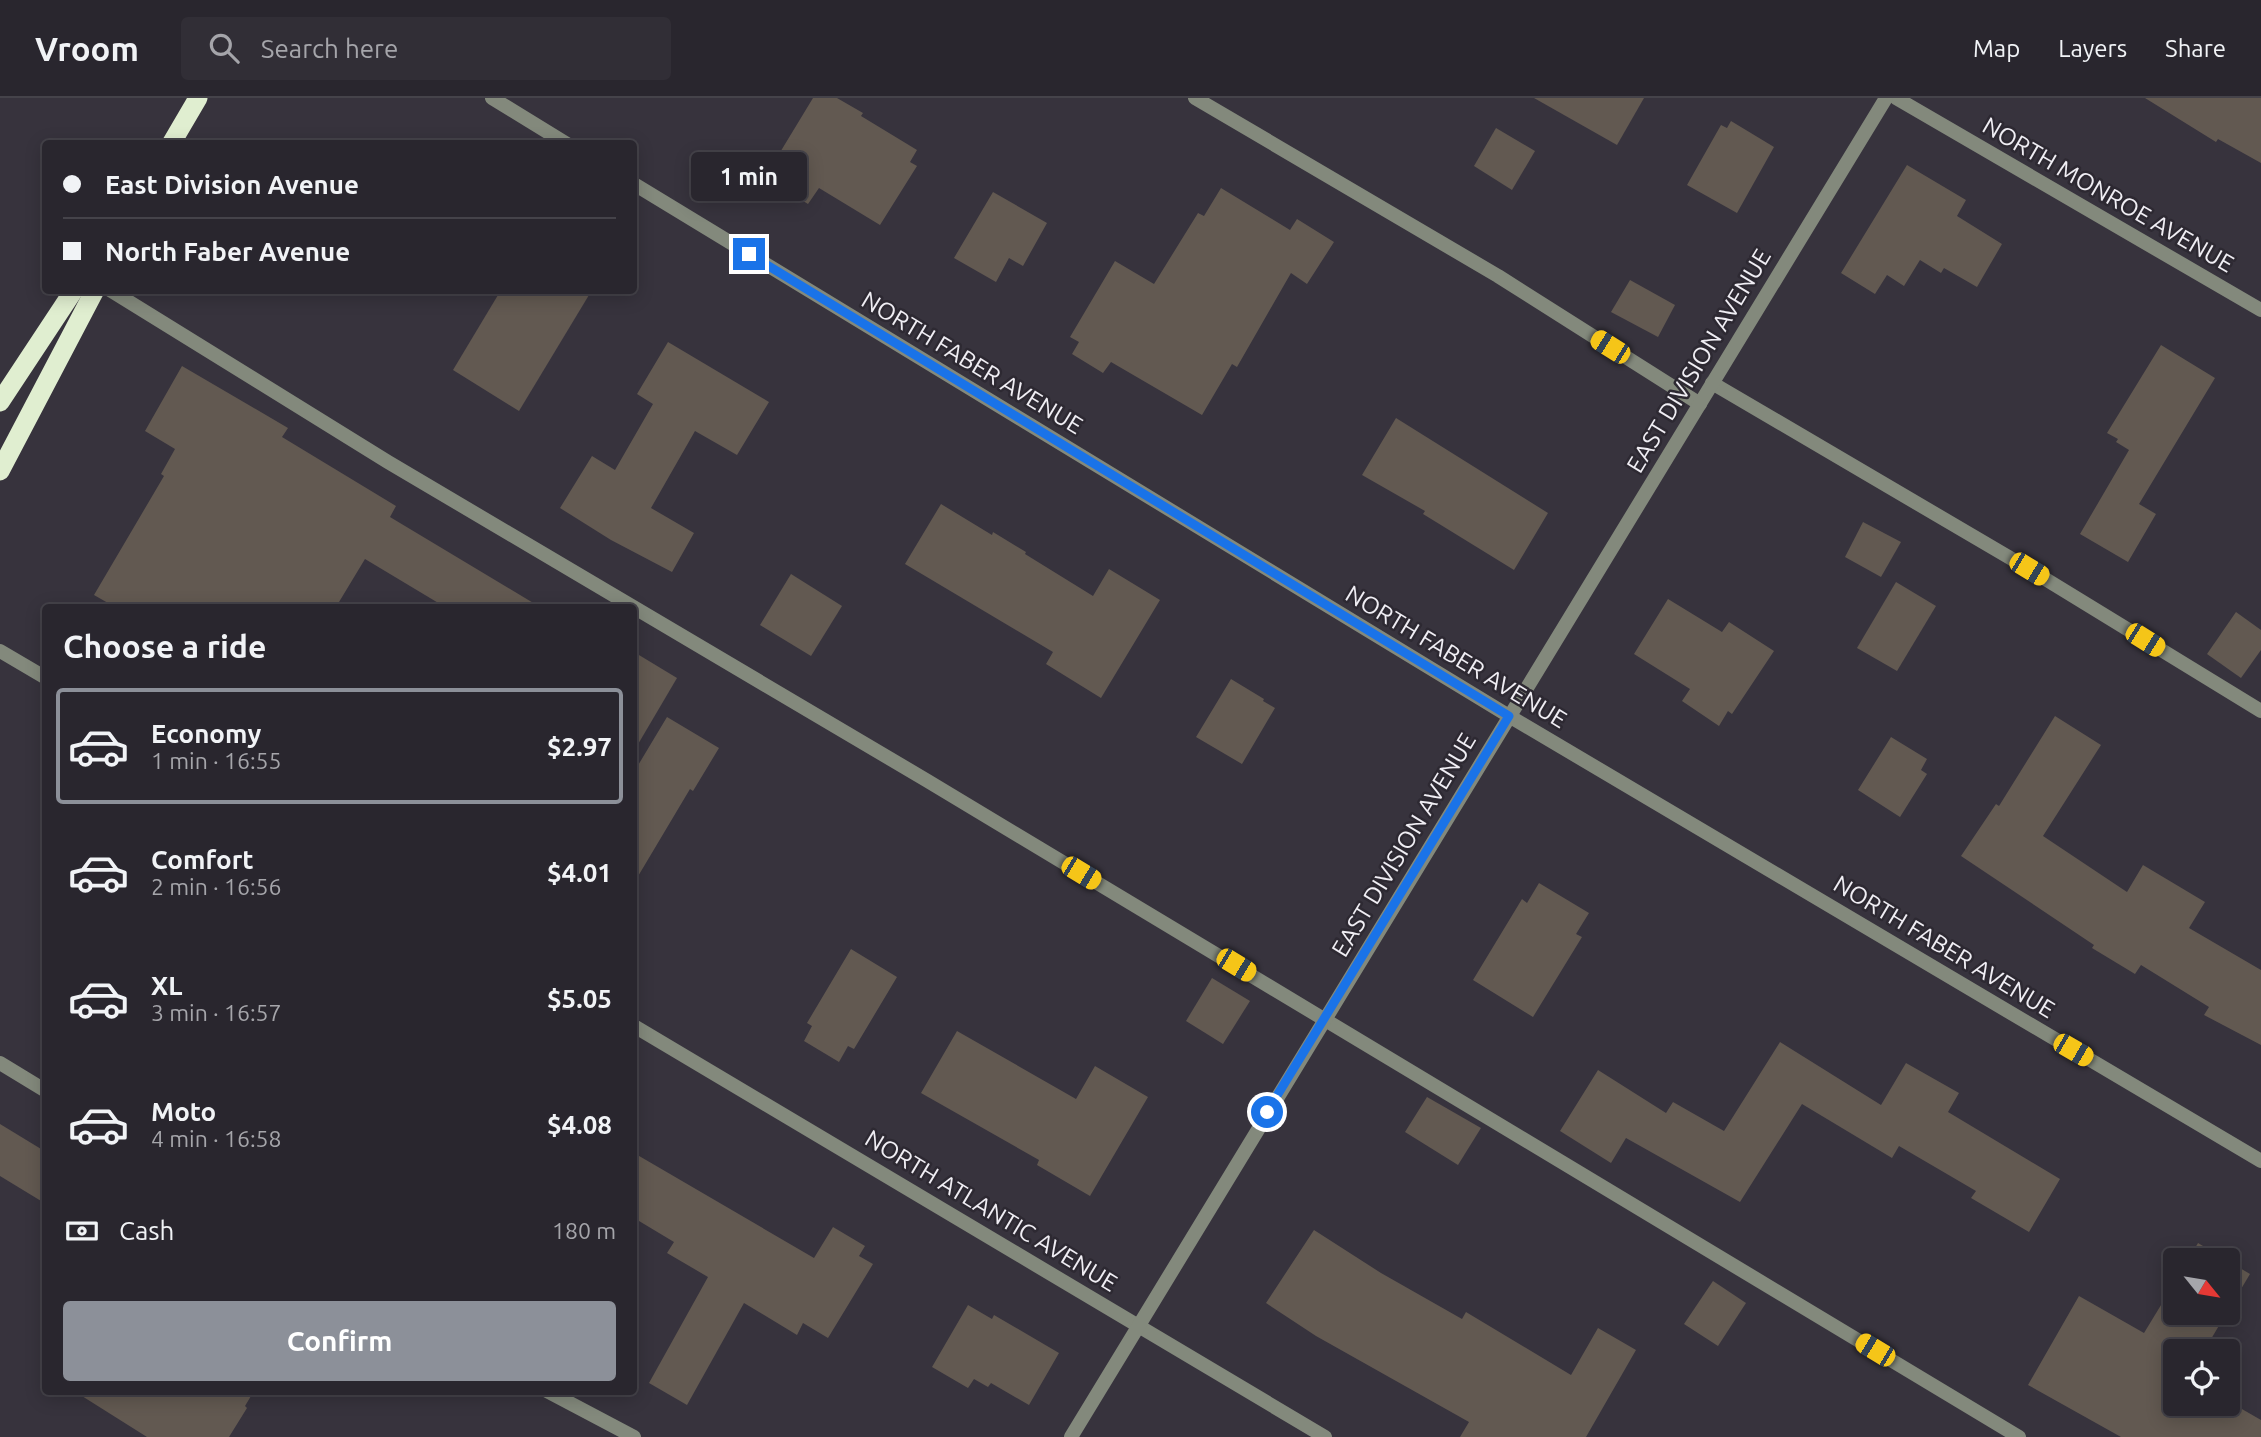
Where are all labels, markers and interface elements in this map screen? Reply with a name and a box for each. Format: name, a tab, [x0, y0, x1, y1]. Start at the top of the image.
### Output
search box	[181, 17, 671, 80]
icon: search	[205, 29, 243, 67]
text: Vroom	[35, 30, 139, 67]
text: Search here	[261, 34, 398, 63]
text: Map	[1973, 35, 2020, 62]
text: Layers	[2058, 35, 2127, 62]
text: Share	[2165, 35, 2226, 62]
street label: NORTH MONROE AVENUE	[1978, 112, 2239, 278]
callout: 1 min	[691, 152, 807, 202]
text: 1 min	[720, 164, 778, 189]
text: East Division Avenue	[105, 170, 359, 199]
text: North Faber Avenue	[105, 237, 350, 266]
route end	[733, 238, 765, 270]
street label: EAST DIVISION AVENUE	[1621, 244, 1776, 477]
street label: NORTH FABER AVENUE	[857, 286, 1088, 439]
car	[1587, 327, 1634, 367]
car	[2006, 549, 2053, 589]
street label: NORTH FABER AVENUE	[1341, 580, 1572, 733]
car	[2122, 620, 2169, 660]
text: Choose a ride	[63, 628, 266, 664]
icon: car	[67, 715, 130, 778]
text: Economy	[151, 719, 261, 748]
street label: EAST DIVISION AVENUE	[1326, 728, 1481, 961]
text: $2.97	[547, 732, 612, 761]
text: 1 min · 16:55	[151, 748, 282, 773]
icon: car	[67, 841, 130, 904]
text: Comfort	[151, 845, 254, 874]
car	[1058, 853, 1105, 893]
text: $4.01	[547, 858, 612, 887]
street label: NORTH FABER AVENUE	[1829, 870, 2060, 1023]
text: 2 min · 16:56	[151, 874, 282, 899]
car	[1213, 945, 1260, 985]
icon: car	[67, 967, 130, 1030]
text: XL	[151, 971, 182, 1000]
text: $5.05	[547, 984, 612, 1013]
text: 3 min · 16:57	[151, 1000, 282, 1025]
car	[2050, 1030, 2097, 1070]
icon: car	[67, 1093, 130, 1156]
route start	[1251, 1096, 1283, 1128]
text: Moto	[151, 1097, 216, 1126]
text: $4.08	[547, 1110, 612, 1139]
street label: NORTH ATLANTIC AVENUE	[860, 1125, 1122, 1297]
text: 4 min · 16:58	[151, 1126, 282, 1151]
icon: cash	[63, 1212, 101, 1250]
text: Cash	[119, 1216, 174, 1245]
text: 180 m	[552, 1218, 616, 1243]
north arrow	[2163, 1248, 2240, 1325]
map controls	[2163, 1248, 2240, 1416]
button: Confirm	[63, 1301, 616, 1381]
car	[1852, 1330, 1899, 1370]
button: locate	[2163, 1339, 2240, 1416]

